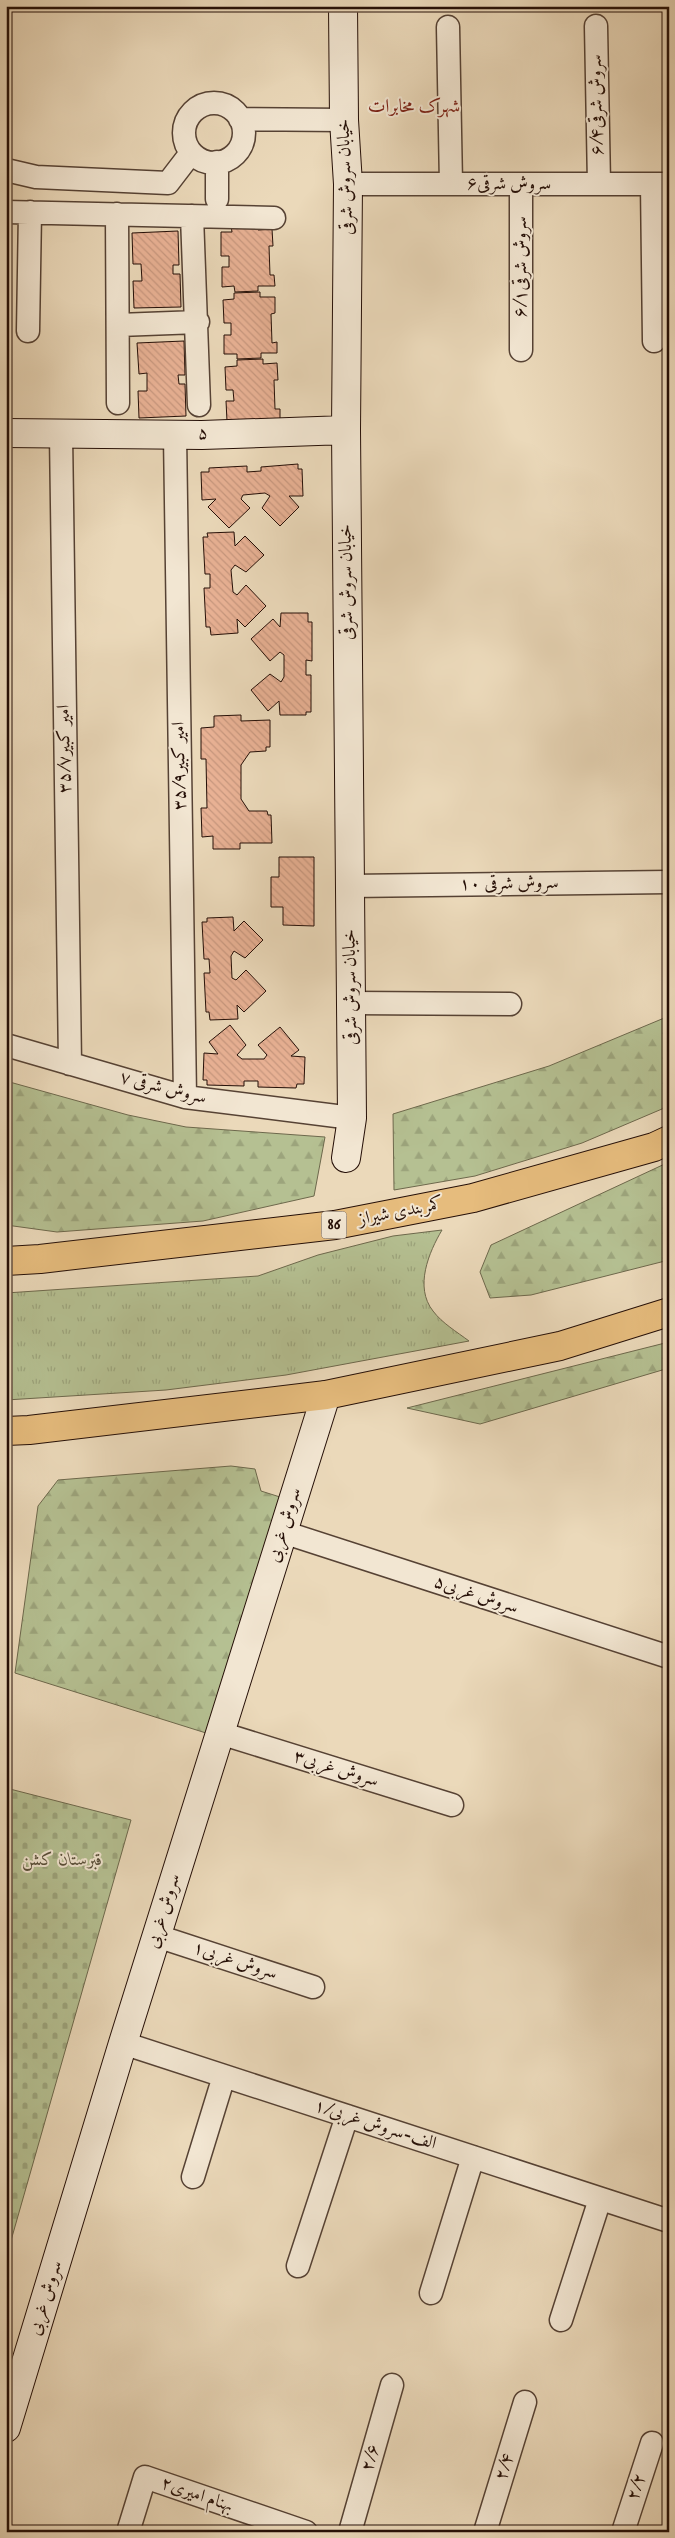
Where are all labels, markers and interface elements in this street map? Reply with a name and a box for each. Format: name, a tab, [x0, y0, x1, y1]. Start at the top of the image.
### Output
street label: سروش شرقی۶/۴	[585, 54, 609, 156]
district label: شهرک مخابرات	[368, 95, 460, 119]
street label: خیابان سروش شرقی	[332, 119, 360, 235]
street label: سروش شرقی۶	[467, 173, 551, 196]
street label: سروش شرقی۶/۱	[510, 216, 533, 318]
street label: ۵	[198, 422, 208, 446]
street label: خیابان سروش شرقی	[334, 524, 360, 640]
street label: امیر کبیر۳۵/۷	[53, 704, 77, 793]
street label: امیر کبیر۳۵/۹	[168, 721, 192, 810]
street label: سروش شرقی ۱۰	[459, 872, 559, 896]
street label: خیابان سروش شرقی	[338, 929, 364, 1045]
street label: سروش شرقی ۷	[117, 1066, 209, 1110]
street label: کمربندی شیراز	[355, 1192, 445, 1232]
road number: 86	[322, 1212, 346, 1238]
street label: سروش غربی	[263, 1485, 307, 1565]
street label: سروش غربی۵	[431, 1571, 521, 1619]
street label: سروش غربی۳	[291, 1745, 381, 1793]
park label: قبرستان کشن	[21, 1849, 103, 1872]
street label: سروش غربی	[142, 1871, 186, 1951]
street label: سروش غربی۱	[190, 1937, 280, 1985]
street label: ۱/الف-سروش غربی	[311, 2094, 439, 2156]
street label: سروش غربی	[24, 2258, 68, 2338]
street label: ۲/۶	[356, 2442, 386, 2474]
street label: ۲/۴	[490, 2451, 520, 2483]
street label: ۲/۲	[622, 2471, 652, 2503]
street label: بهنام امیری۲	[157, 2472, 236, 2521]

